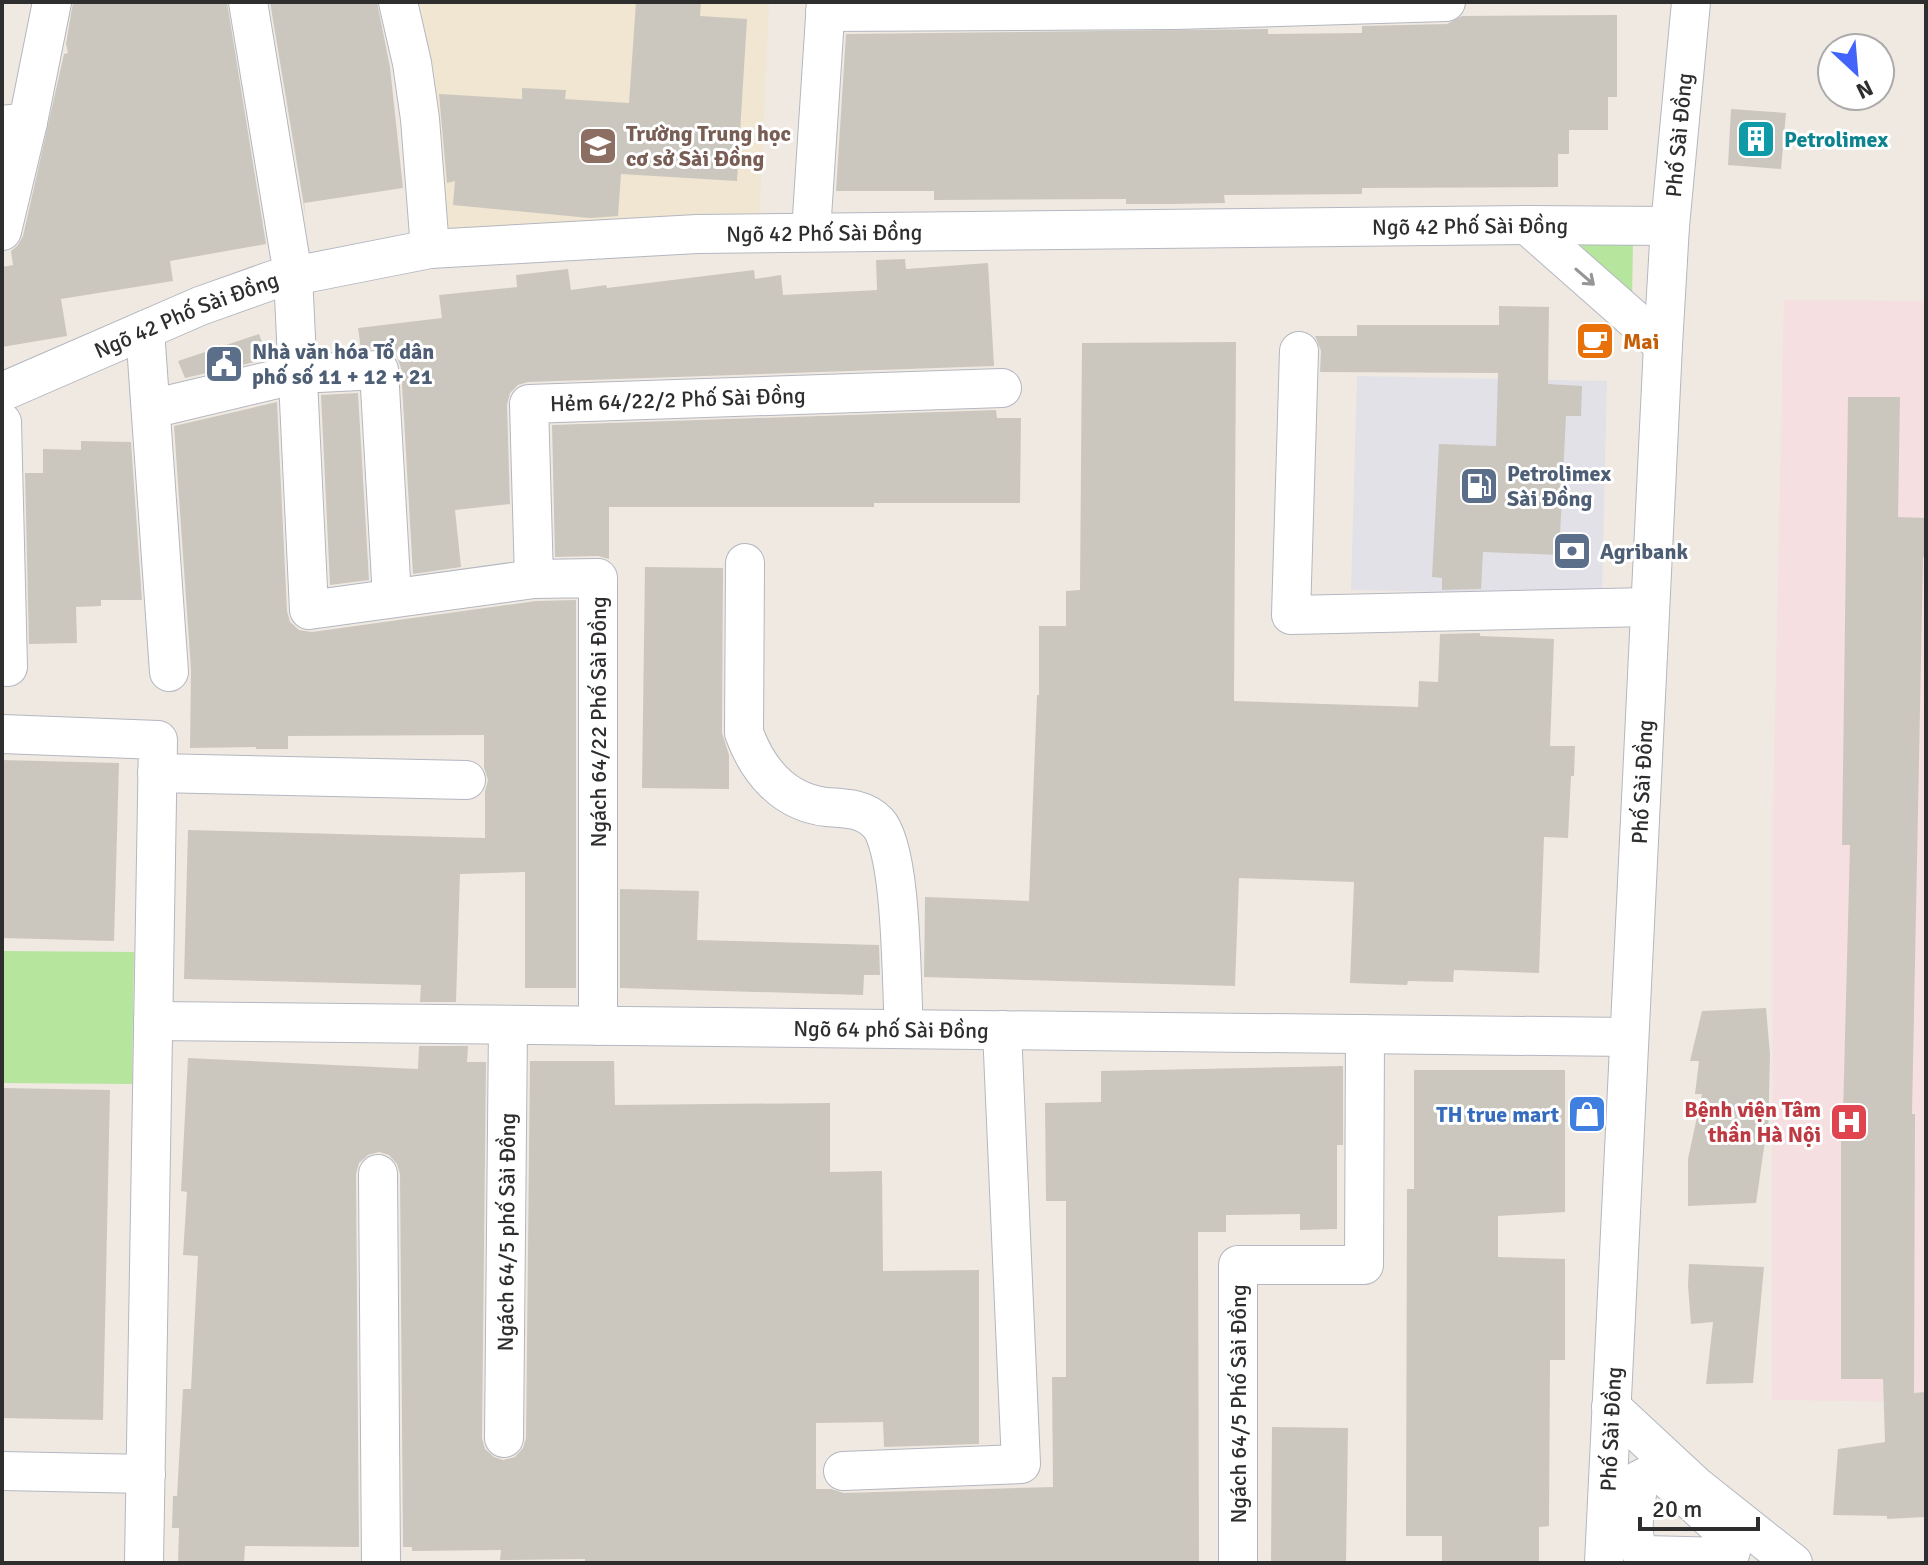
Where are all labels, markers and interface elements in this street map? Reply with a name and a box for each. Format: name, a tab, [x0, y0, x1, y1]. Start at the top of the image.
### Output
north arrow	[1816, 32, 1896, 112]
street label: Phố Sài Đồng	[1659, 72, 1698, 198]
text: N	[1852, 74, 1877, 105]
building icon: Petrolimex	[1735, 118, 1777, 160]
place label: Trường Trung học cơ sở Sài Đồng	[626, 120, 791, 172]
school or university icon: Trường Trung học cơ sở Sài Đồng	[577, 125, 619, 167]
place label: Petrolimex	[1784, 126, 1888, 153]
street label: Ngõ 42 Phố Sài Đồng	[1372, 211, 1568, 240]
street label: Ngõ 42 Phố Sài Đồng	[726, 218, 922, 247]
street label: Ngõ 42 Phố Sài Đồng	[90, 266, 282, 364]
one-way arrow	[1575, 267, 1595, 285]
cafe icon: Mai	[1574, 320, 1616, 362]
place label: Mai	[1623, 328, 1659, 355]
place label: Nhà văn hóa Tổ dân phố số 11 + 12 + 21	[252, 338, 434, 390]
public building icon: Nhà văn hóa Tổ dân phố số 11 + 12 + 21	[203, 343, 245, 385]
street label: Hẻm 64/22/2 Phố Sài Đồng	[550, 381, 806, 417]
place label: Petrolimex Sài Đồng	[1507, 460, 1611, 512]
fuel station icon: Petrolimex Sài Đồng	[1458, 465, 1500, 507]
bank icon: Agribank	[1551, 530, 1593, 572]
place label: Agribank	[1600, 538, 1688, 565]
street label: Ngách 64/22 Phố Sài Đồng	[585, 596, 612, 848]
street label: Phố Sài Đồng	[1625, 719, 1658, 845]
street label: Ngõ 64 phố Sài Đồng	[793, 1014, 989, 1044]
shop icon: TH true mart	[1566, 1093, 1608, 1135]
place label: Bệnh viện Tâm thần Hà Nội	[1684, 1096, 1821, 1148]
place label: TH true mart	[1436, 1101, 1559, 1128]
hospital icon: Bệnh viện Tâm thần Hà Nội	[1828, 1101, 1870, 1143]
street label: Ngách 64/5 phố Sài Đồng	[491, 1113, 521, 1351]
street label: Ngách 64/5 Phố Sài Đồng	[1225, 1284, 1252, 1524]
street label: Phố Sài Đồng	[1594, 1366, 1627, 1492]
scale bar	[1640, 1481, 1758, 1531]
text: 20 m	[1652, 1494, 1702, 1524]

